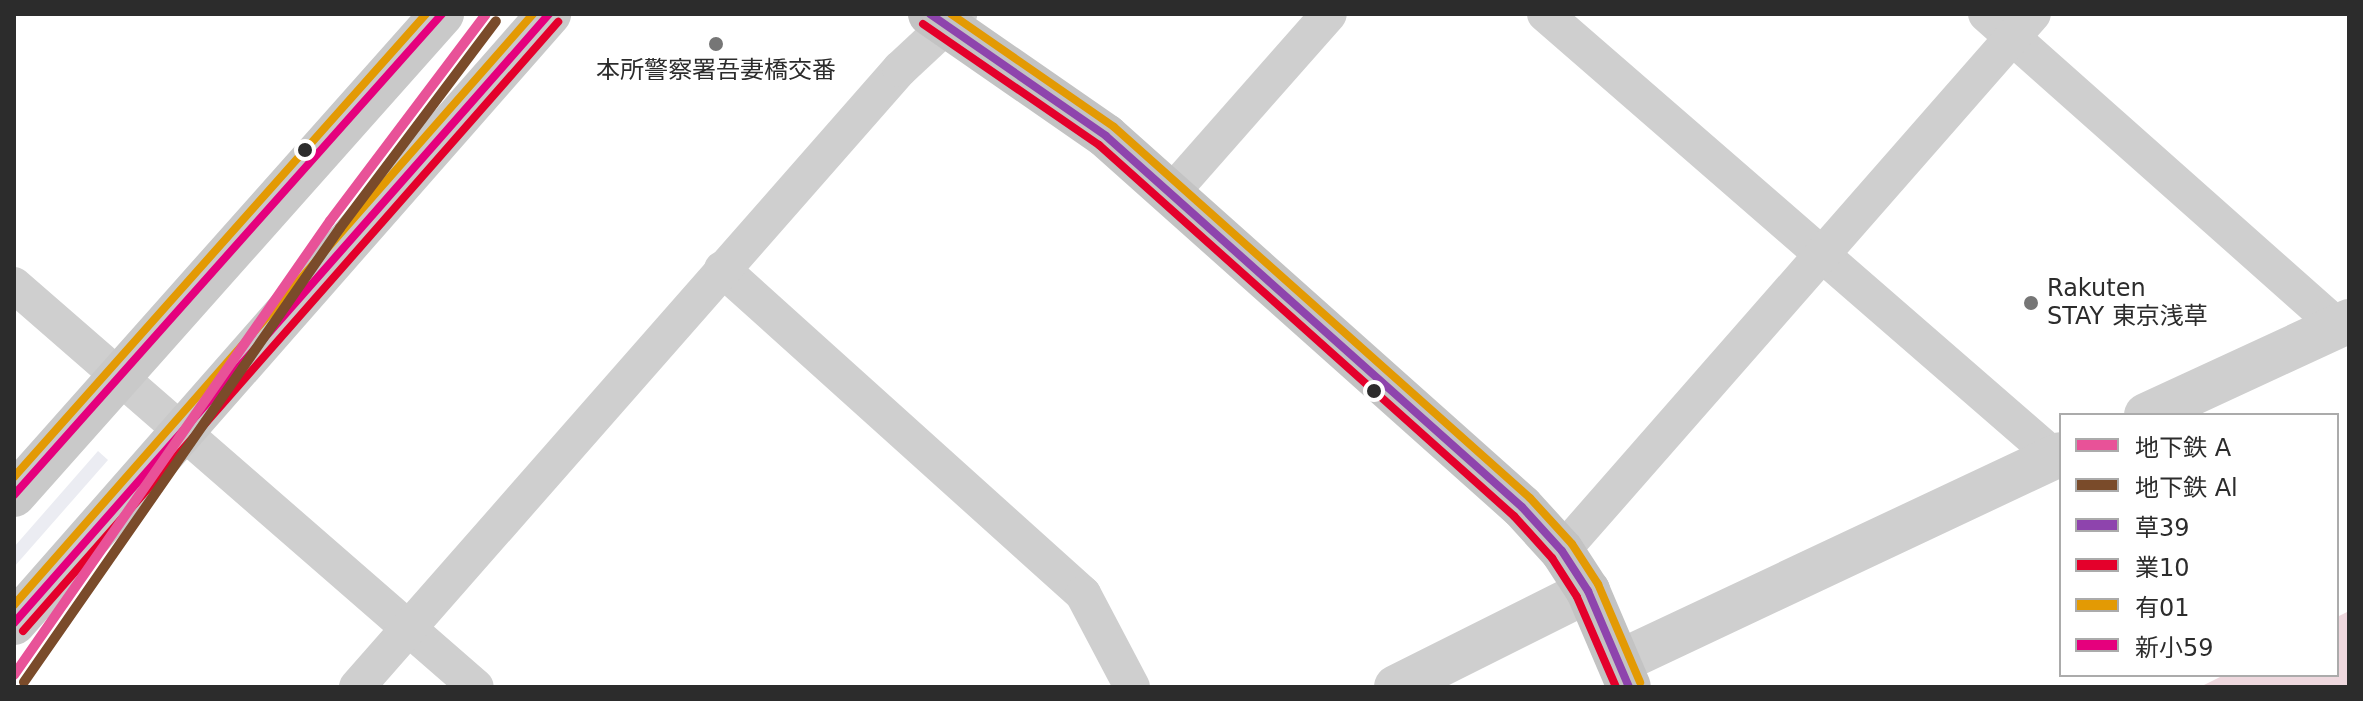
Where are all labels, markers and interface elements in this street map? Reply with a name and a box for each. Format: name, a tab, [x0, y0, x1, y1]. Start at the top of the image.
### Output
marker: 本所警察署吾妻橋交番	[707, 35, 725, 53]
place label: 本所警察署吾妻橋交番	[596, 57, 836, 85]
unlabelled marker	[297, 142, 313, 158]
place label: Rakuten STAY 東京浅草	[2047, 275, 2208, 331]
marker: Rakuten STAY 東京浅草	[2022, 294, 2040, 312]
unlabelled marker	[1366, 383, 1382, 399]
legend	[2059, 413, 2339, 677]
text: 地下鉄 A	[2135, 434, 2231, 462]
text: 地下鉄 Al	[2135, 474, 2238, 502]
text: 草39	[2135, 514, 2190, 542]
text: 業10	[2135, 554, 2190, 582]
text: 有01	[2135, 594, 2190, 622]
text: 新小59	[2135, 634, 2214, 662]

